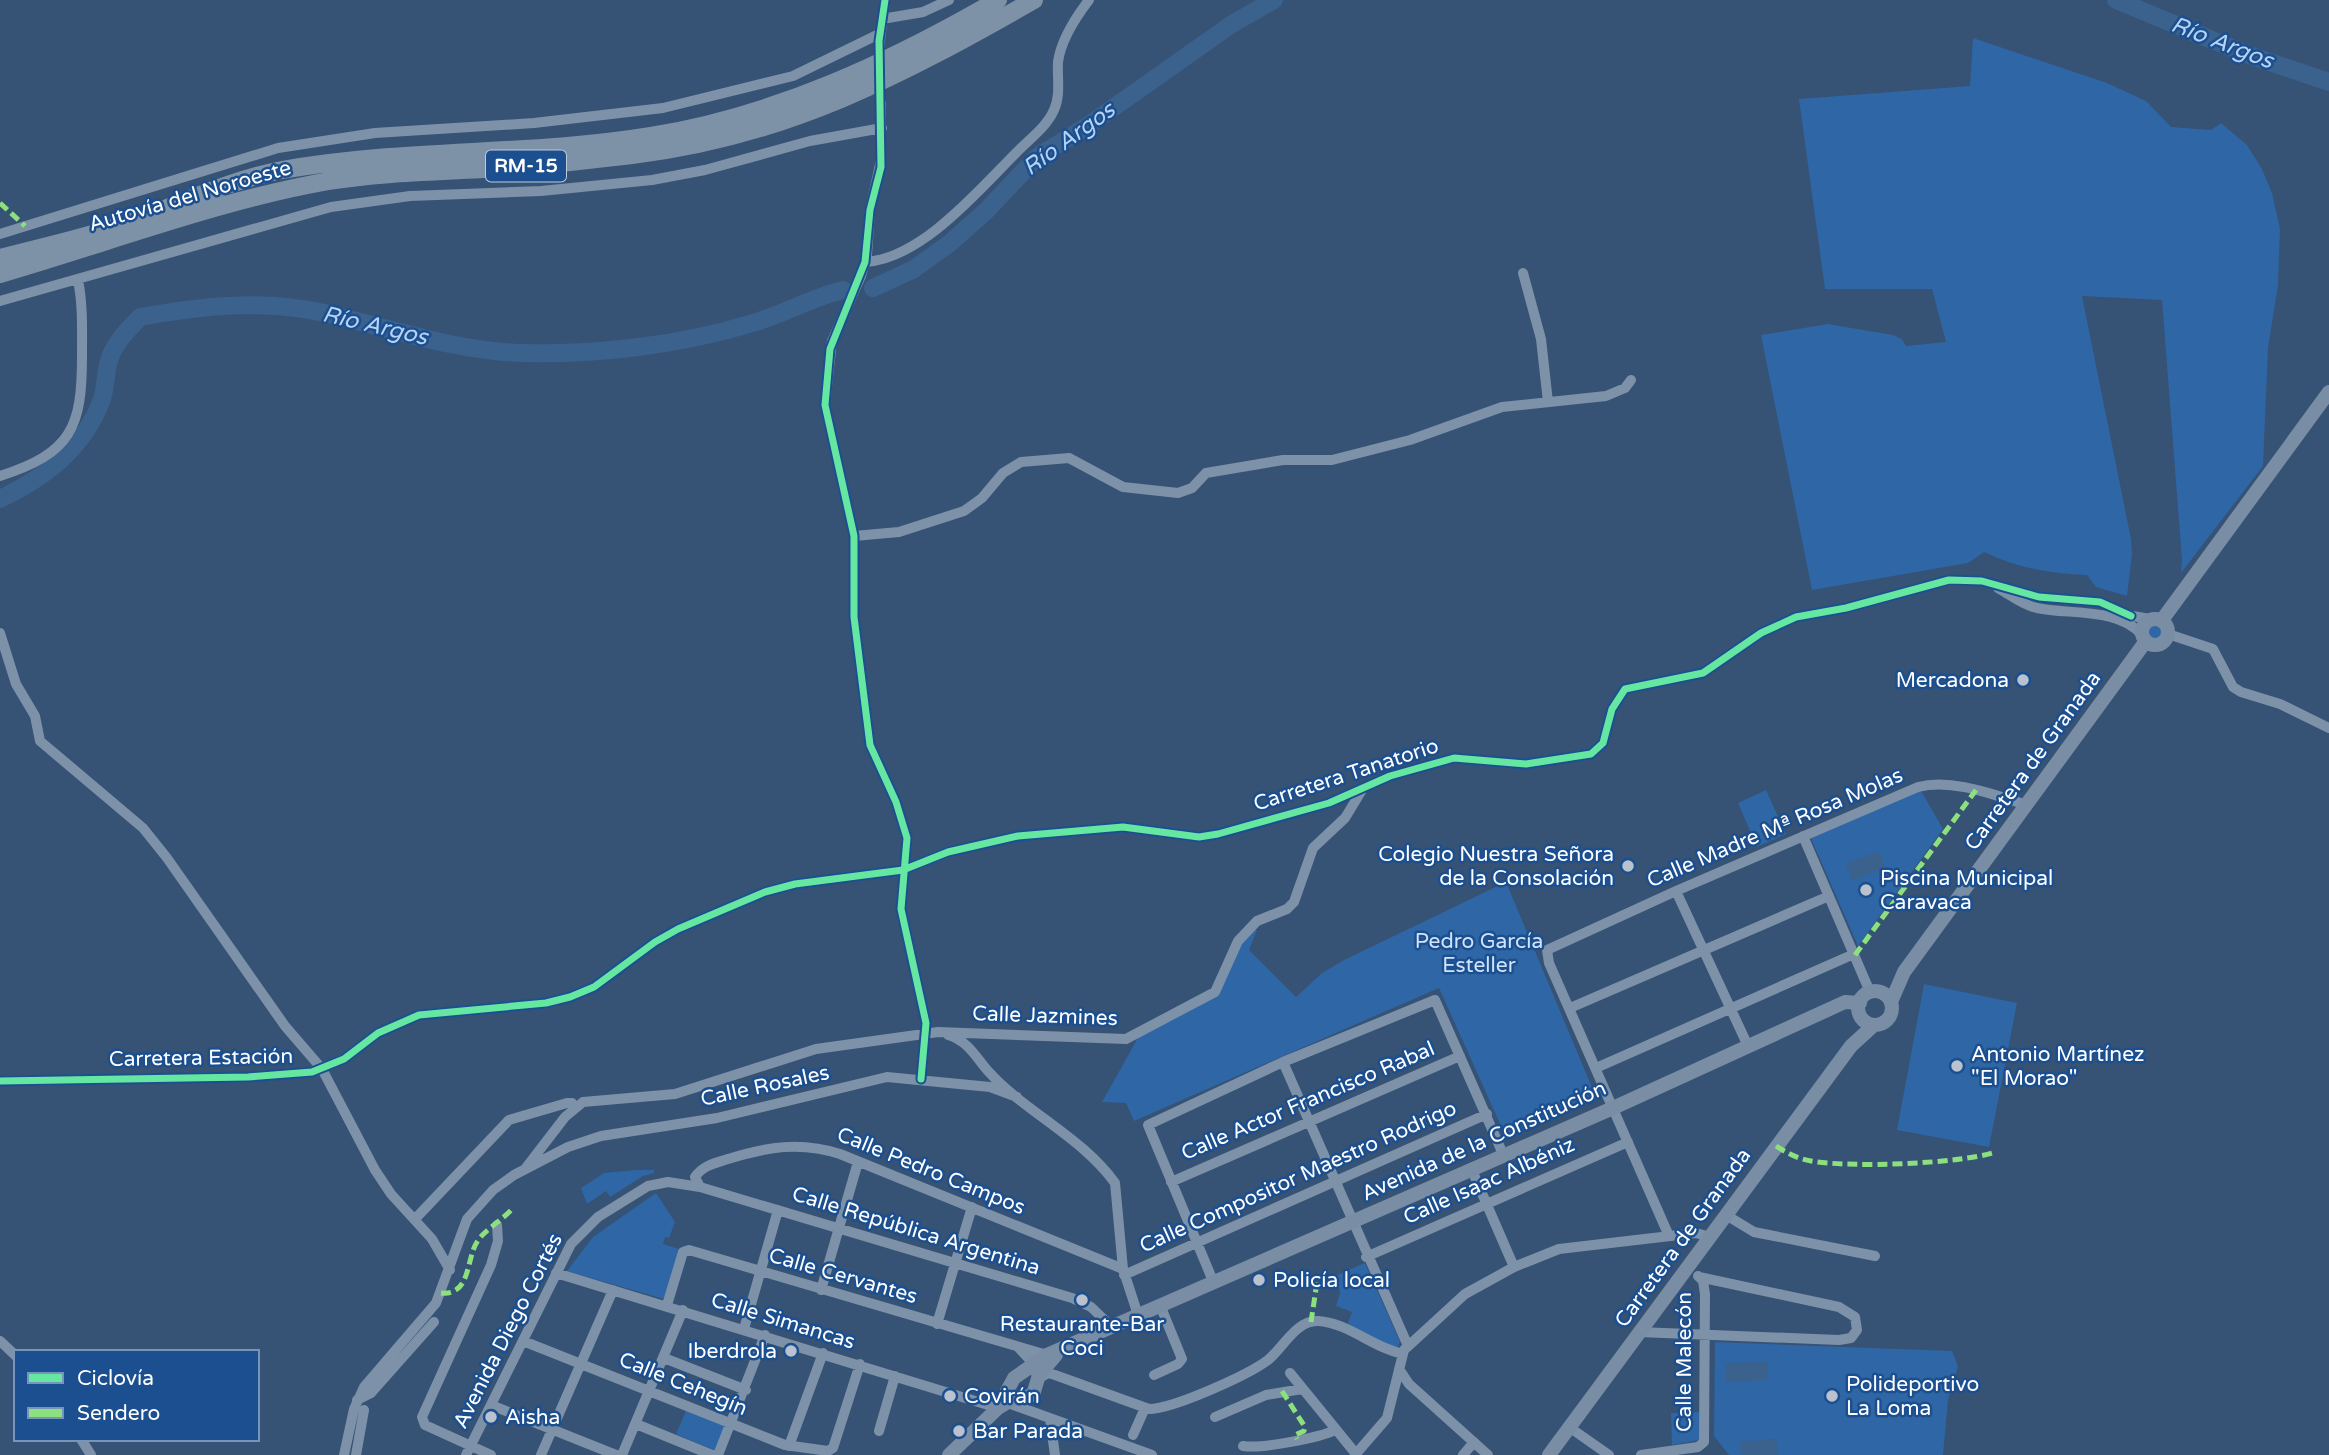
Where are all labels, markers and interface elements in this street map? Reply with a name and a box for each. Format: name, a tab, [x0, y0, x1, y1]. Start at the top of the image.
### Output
water label: Río Argos	[2167, 11, 2279, 76]
water label: Río Argos	[1017, 95, 1122, 182]
road number: RM-15	[486, 150, 566, 182]
street label: Autovía del Noroeste	[86, 155, 294, 237]
water label: Río Argos	[320, 300, 432, 352]
street label: Carretera de Granada	[1960, 667, 2106, 855]
place label: Mercadona	[1896, 668, 2009, 693]
marker: Mercadona	[2015, 672, 2031, 688]
street label: Carretera Tanatorio	[1250, 733, 1442, 817]
street label: Calle Madre Mª Rosa Molas	[1643, 763, 1907, 893]
place label: Colegio Nuestra Señora de la Consolación	[1378, 842, 1614, 891]
marker: Colegio Nuestra Señora de la Consolación	[1620, 858, 1636, 874]
place label: Piscina Municipal Caravaca	[1880, 866, 2053, 915]
marker: Piscina Municipal Caravaca	[1858, 882, 1874, 898]
park label: Pedro García Esteller	[1415, 929, 1543, 978]
street label: Calle Jazmines	[972, 1001, 1118, 1031]
street label: Calle Actor Francisco Rabal	[1178, 1036, 1438, 1166]
place label: Antonio Martínez "El Morao"	[1971, 1042, 2144, 1091]
street label: Carretera Estación	[109, 1044, 293, 1072]
marker: Antonio Martínez "El Morao"	[1949, 1058, 1965, 1074]
street label: Calle Rosales	[698, 1060, 832, 1112]
street label: Avenida de la Constitución	[1358, 1076, 1610, 1206]
street label: Calle Compositor Maestro Rodrigo	[1136, 1096, 1460, 1258]
street label: Calle Pedro Campos	[833, 1122, 1029, 1220]
street label: Calle Isaac Albéniz	[1400, 1132, 1578, 1230]
street label: Carretera de Granada	[1610, 1144, 1756, 1332]
street label: Calle República Argentina	[789, 1181, 1043, 1281]
street label: Avenida Diego Cortés	[448, 1229, 568, 1433]
street label: Calle Cervantes	[766, 1243, 920, 1309]
place label: Policía local	[1273, 1268, 1390, 1293]
marker: Policía local	[1251, 1272, 1267, 1288]
street label: Calle Simancas	[708, 1287, 858, 1355]
marker: Restaurante-Bar Coci	[1074, 1292, 1090, 1308]
street label: Calle Malecón	[1672, 1292, 1697, 1432]
place label: Restaurante-Bar Coci	[1000, 1312, 1164, 1361]
place label: Iberdrola	[688, 1339, 777, 1364]
marker: Iberdrola	[783, 1343, 799, 1359]
street label: Calle Cehegín	[615, 1347, 751, 1421]
legend	[14, 1350, 259, 1441]
text: Ciclovía	[77, 1366, 154, 1391]
place label: Polideportivo La Loma	[1846, 1372, 1979, 1421]
place label: Covirán	[964, 1384, 1040, 1409]
marker: Covirán	[942, 1388, 958, 1404]
marker: Polideportivo La Loma	[1824, 1388, 1840, 1404]
text: Sendero	[77, 1401, 160, 1426]
place label: Aisha	[505, 1405, 560, 1430]
marker: Aisha	[483, 1409, 499, 1425]
place label: Bar Parada	[973, 1419, 1083, 1444]
marker: Bar Parada	[951, 1423, 967, 1439]

